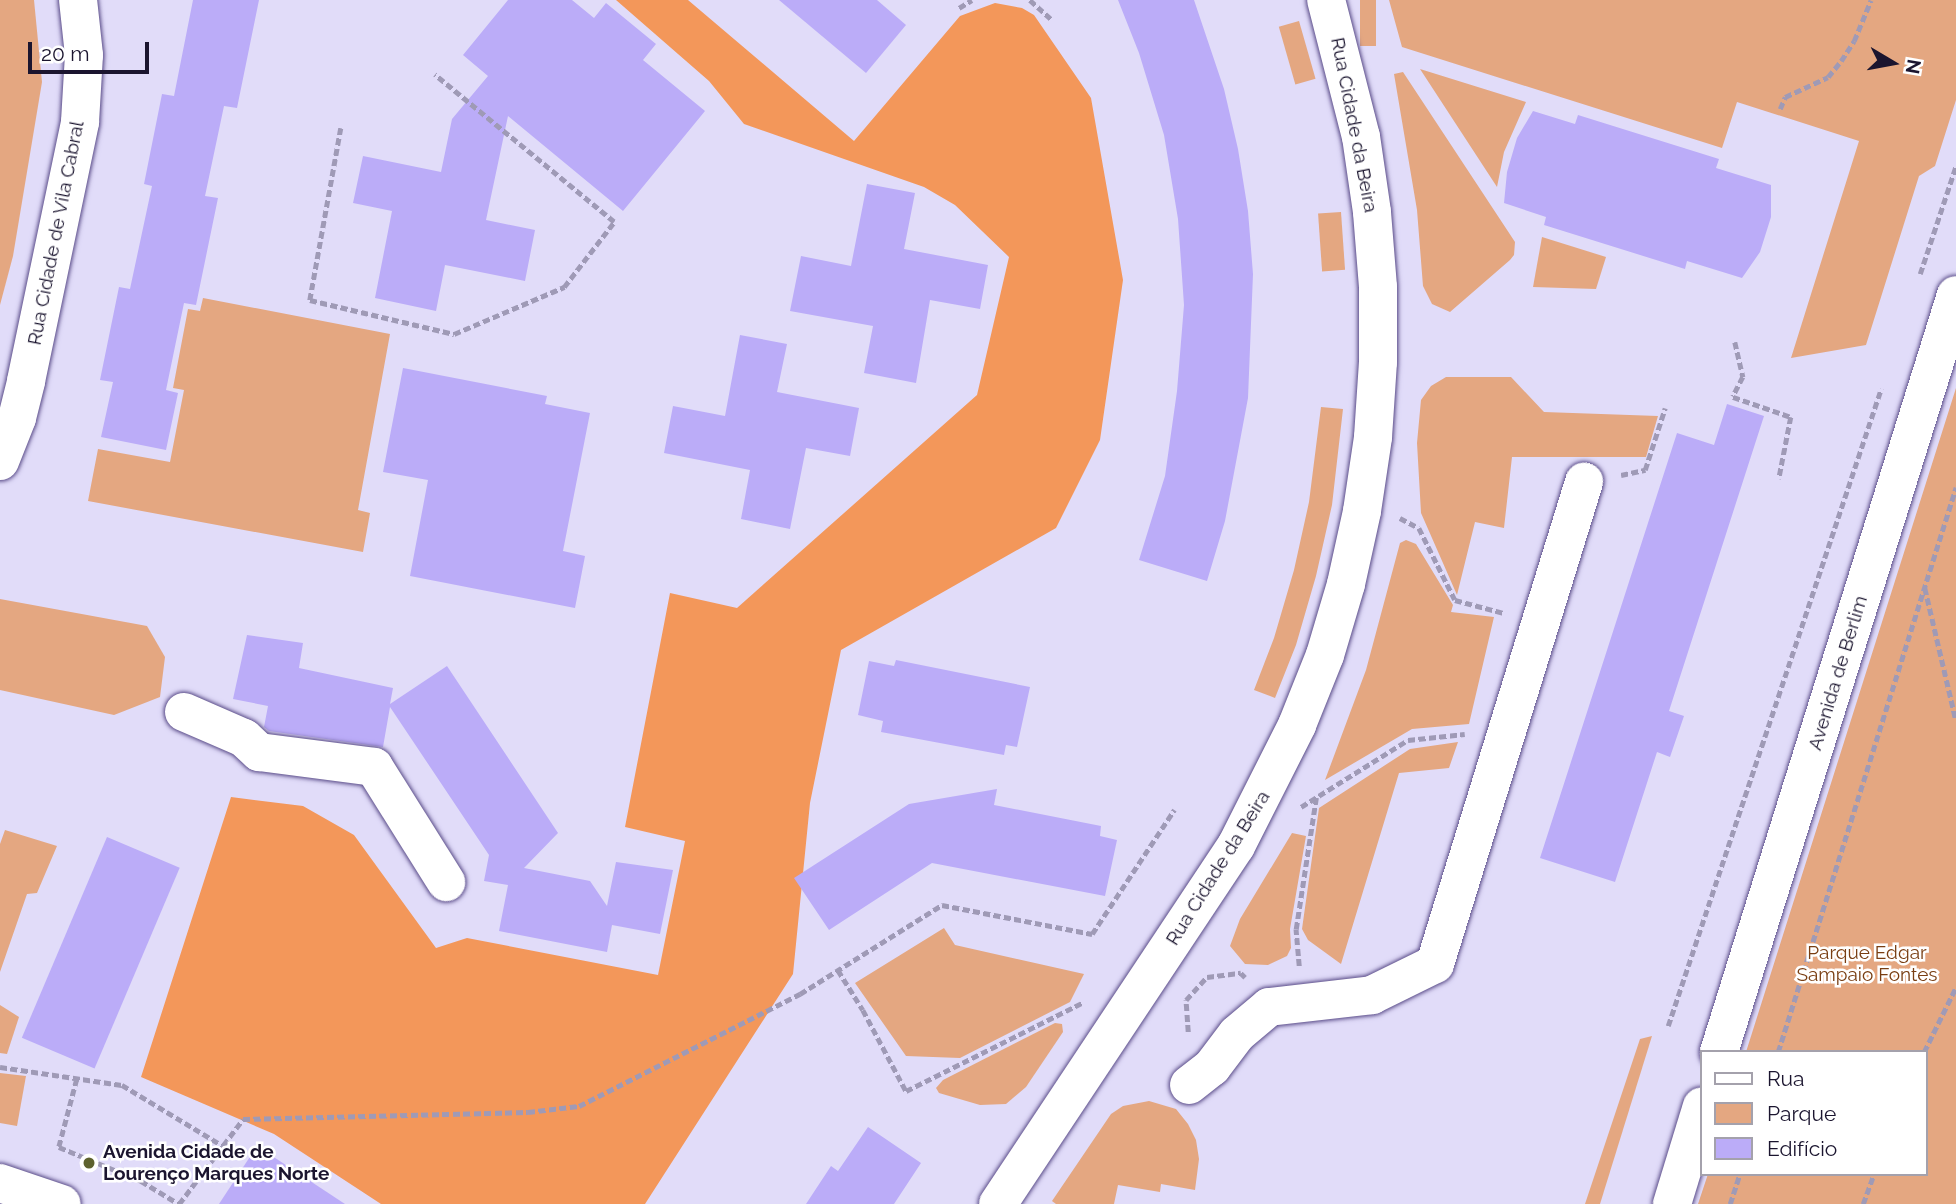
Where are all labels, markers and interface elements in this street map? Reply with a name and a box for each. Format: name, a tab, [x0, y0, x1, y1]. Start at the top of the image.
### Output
scale bar	[32, 28, 152, 72]
north arrow	[1858, 28, 1928, 98]
street label: Rua Cidade da Beira	[1326, 36, 1382, 214]
text: 20 m	[41, 41, 89, 66]
text: N	[1902, 58, 1926, 76]
street label: Rua Cidade de Vila Cabral	[23, 119, 89, 347]
street label: Avenida de Berlim	[1804, 593, 1872, 753]
street label: Rua Cidade da Beira	[1161, 787, 1275, 949]
park label: Parque Edgar Sampaio Fontes	[1796, 942, 1938, 986]
legend	[1700, 1050, 1928, 1176]
text: Rua	[1767, 1066, 1804, 1091]
text: Parque	[1767, 1101, 1836, 1126]
text: Edifício	[1767, 1136, 1837, 1161]
place label: Avenida Cidade de Lourenço Marques Norte	[103, 1141, 329, 1185]
marker: Avenida Cidade de Lourenço Marques Norte	[81, 1155, 97, 1171]

